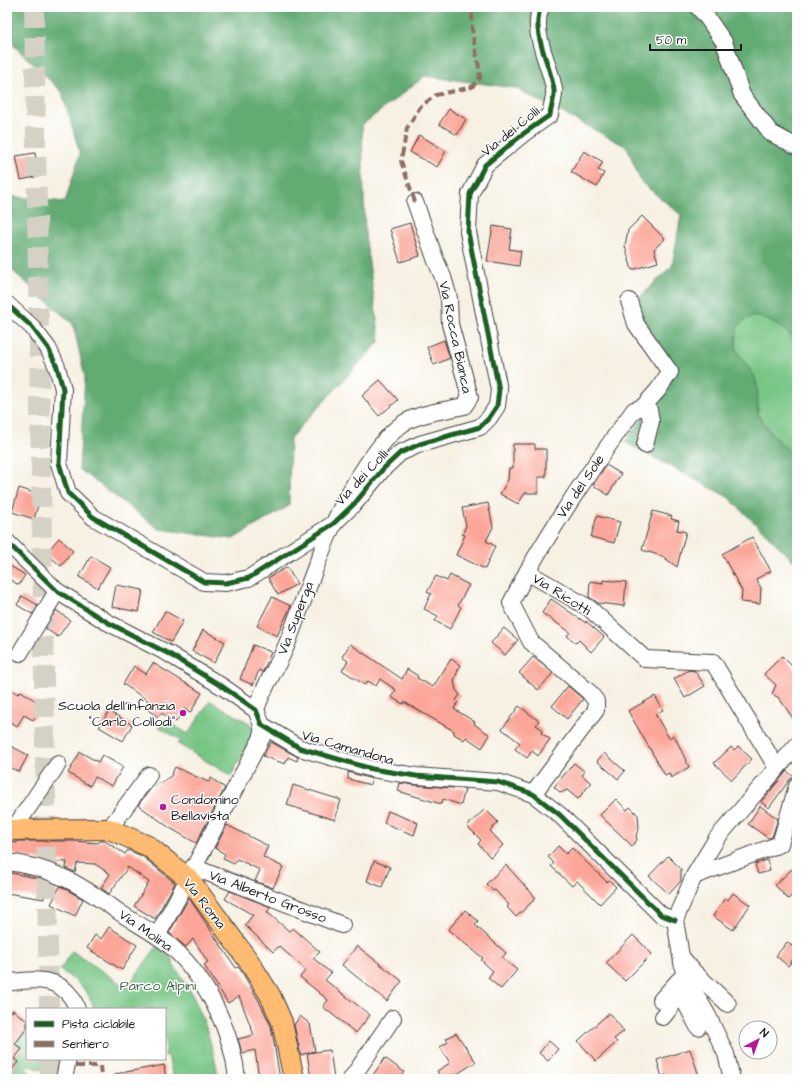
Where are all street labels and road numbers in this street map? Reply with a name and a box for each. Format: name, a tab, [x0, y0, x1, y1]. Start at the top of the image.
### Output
street label: Via dei Colli	[477, 102, 544, 162]
street label: Via Rocca Bianca	[433, 279, 477, 395]
street label: Via dei Colli	[330, 445, 393, 510]
street label: Via del Sole	[552, 450, 610, 522]
street label: Via Ricotti	[528, 569, 595, 621]
street label: Via Superga	[273, 579, 319, 658]
street label: Via Camandona	[299, 725, 396, 771]
street label: Via Alberto Grosso	[206, 865, 329, 929]
street label: Via Roma	[178, 874, 230, 933]
street label: Via Molina	[114, 905, 176, 957]

